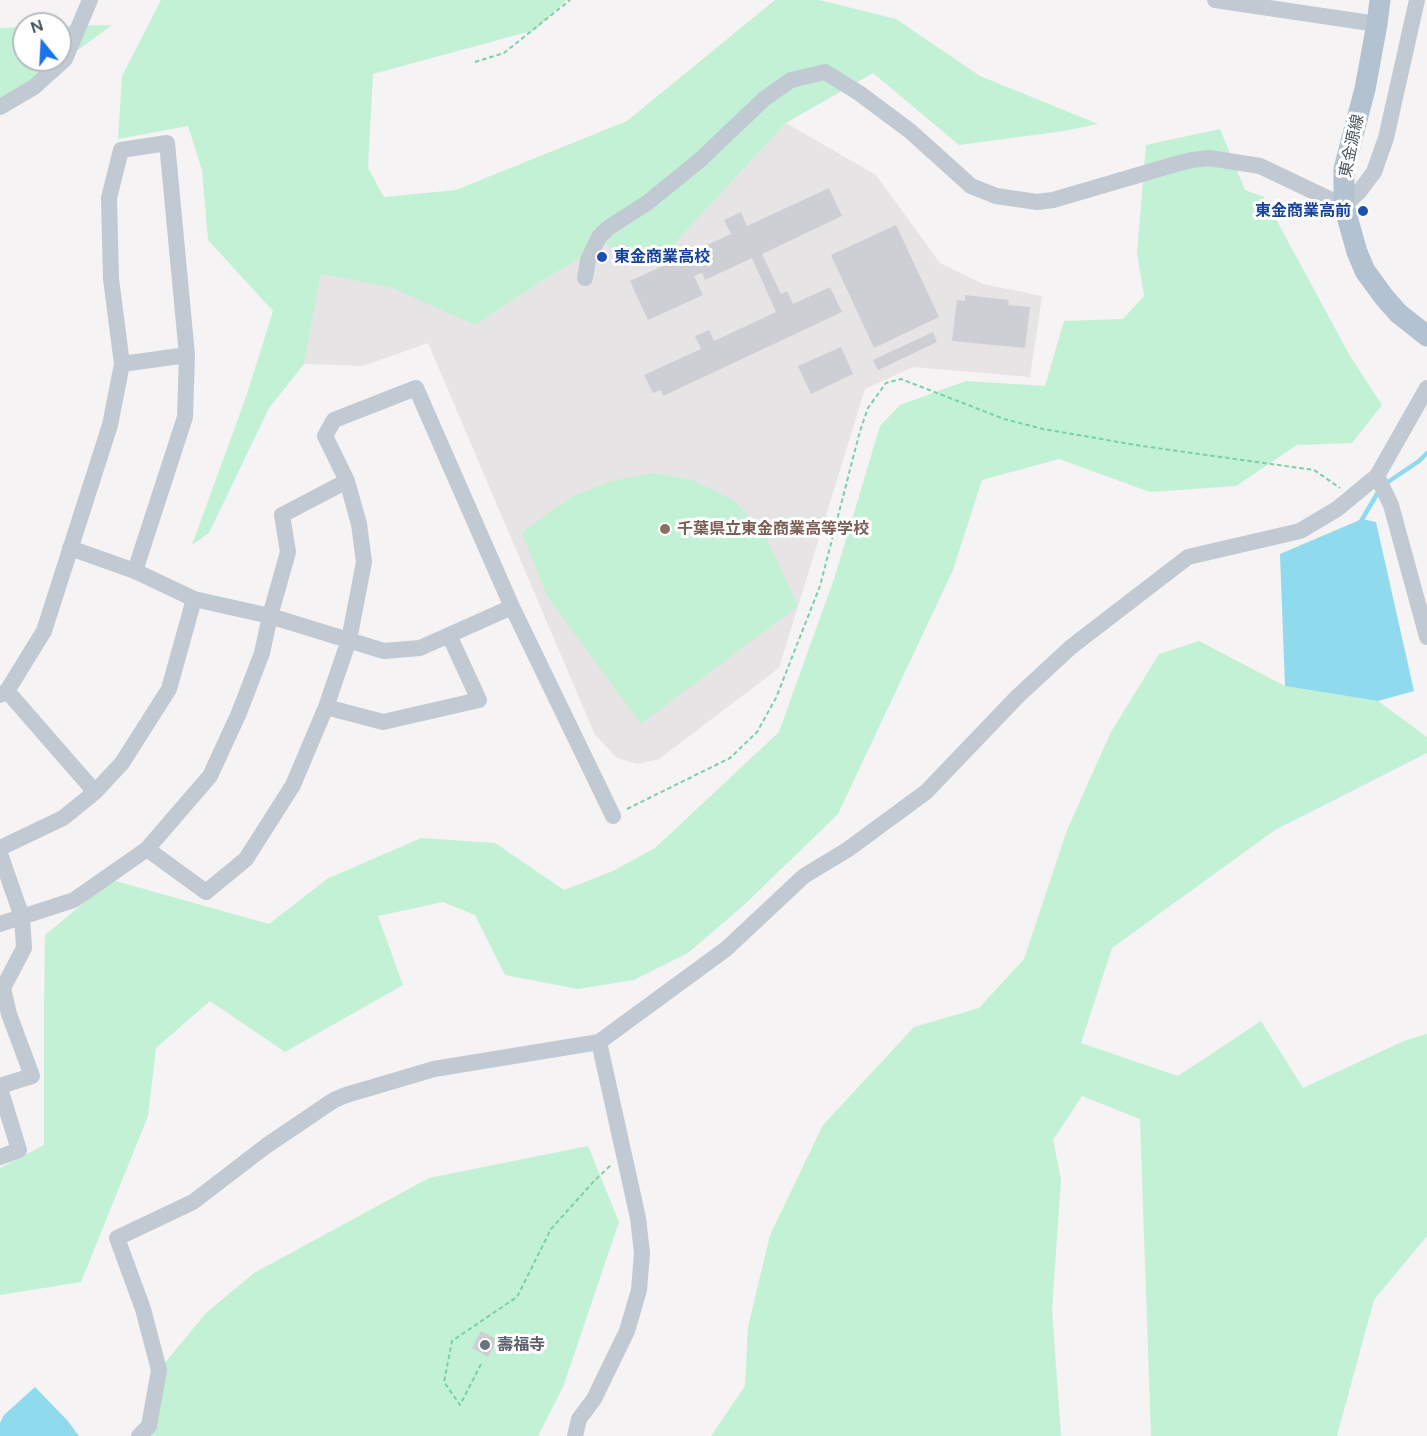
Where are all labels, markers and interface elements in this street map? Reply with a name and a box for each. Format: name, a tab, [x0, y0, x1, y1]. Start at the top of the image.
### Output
north arrow	[12, 12, 72, 72]
text: N	[28, 15, 46, 37]
street label: 東金源線	[1336, 113, 1368, 179]
place label: 東金商業高前	[1255, 201, 1351, 221]
marker: 東金商業高前	[1356, 204, 1370, 218]
place label: 東金商業高校	[614, 247, 710, 267]
marker: 東金商業高校	[595, 250, 609, 264]
place label: 千葉県立東金商業高等学校	[677, 519, 869, 539]
marker: 千葉県立東金商業高等学校	[658, 522, 672, 536]
place label: 壽福寺	[497, 1335, 545, 1355]
marker: 壽福寺	[478, 1338, 492, 1352]

